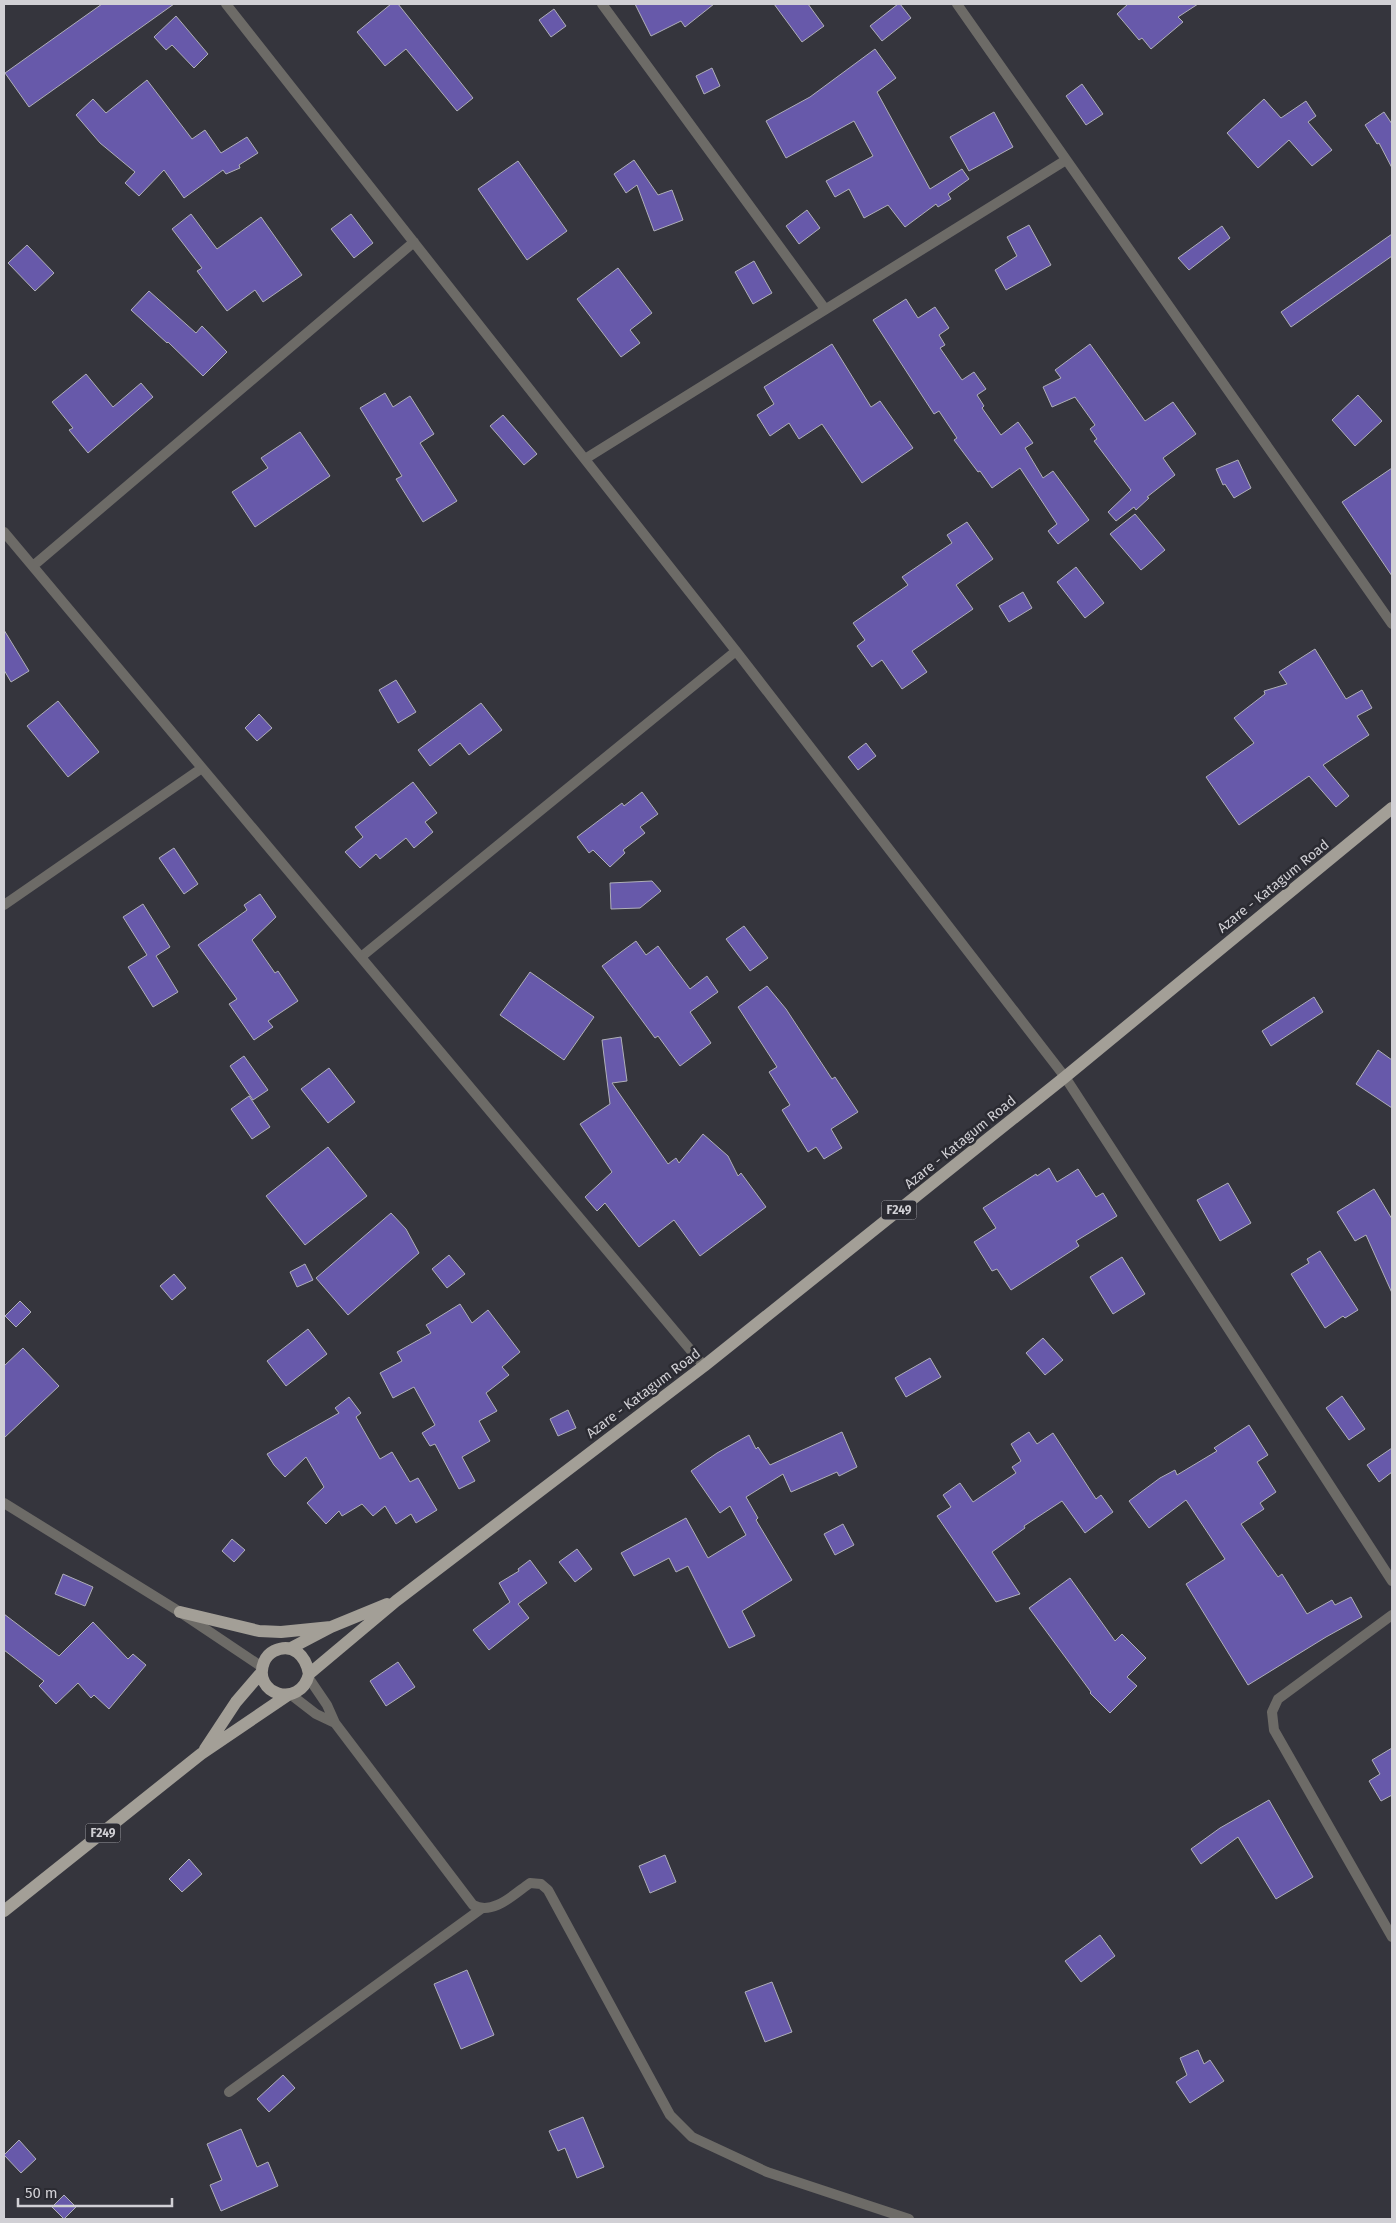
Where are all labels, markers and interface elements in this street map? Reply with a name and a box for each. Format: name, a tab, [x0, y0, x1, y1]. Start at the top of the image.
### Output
street label: Azare - Katagum Road	[1214, 836, 1333, 937]
street label: Azare - Katagum Road	[901, 1092, 1020, 1193]
road number: F249	[882, 1200, 916, 1220]
street label: Azare - Katagum Road	[583, 1345, 704, 1442]
road number: F249	[86, 1824, 120, 1842]
scale bar	[18, 2176, 171, 2208]
text: 50 m	[25, 2184, 58, 2202]

